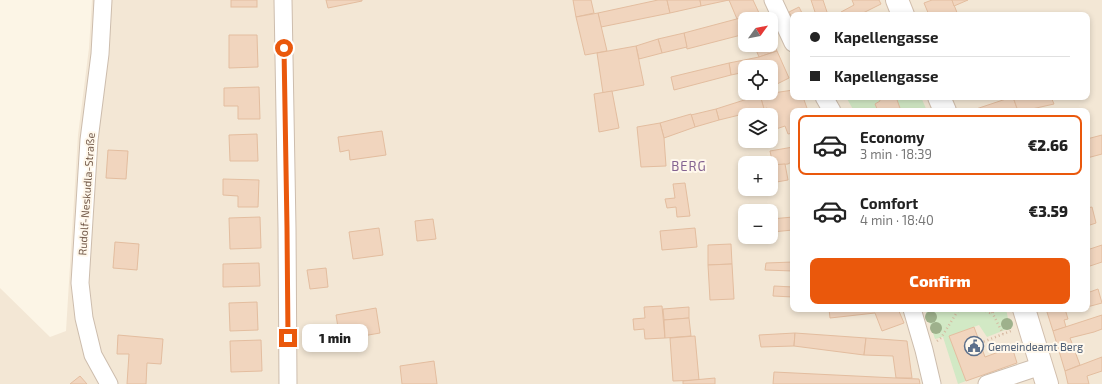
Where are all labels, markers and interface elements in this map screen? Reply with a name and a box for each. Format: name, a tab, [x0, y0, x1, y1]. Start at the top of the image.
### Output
north arrow	[738, 12, 778, 52]
map controls	[738, 12, 778, 244]
text: Kapellengasse	[834, 28, 938, 46]
route start	[275, 39, 293, 57]
button: locate	[738, 60, 778, 100]
text: Kapellengasse	[834, 67, 938, 85]
button: layers	[738, 108, 778, 148]
icon: car	[812, 127, 848, 163]
text: Economy	[860, 128, 925, 146]
street label: Rudolf-Neskudla-Straße	[75, 132, 97, 256]
text: €2.66	[1028, 136, 1068, 154]
text: 3 min · 18:39	[860, 146, 932, 162]
button: +	[738, 156, 778, 196]
district label: BERG	[671, 158, 707, 174]
icon: car	[812, 193, 848, 229]
text: Comfort	[860, 194, 918, 212]
text: €3.59	[1029, 202, 1068, 220]
button: −	[738, 204, 778, 244]
text: 4 min · 18:40	[860, 212, 934, 228]
button: Confirm	[810, 258, 1070, 304]
callout: 1 min	[302, 324, 368, 352]
route end	[279, 329, 297, 347]
text: 1 min	[319, 330, 351, 346]
public building icon: Gemeindeamt Berg	[963, 335, 985, 357]
place label: Gemeindeamt Berg	[988, 340, 1083, 353]

